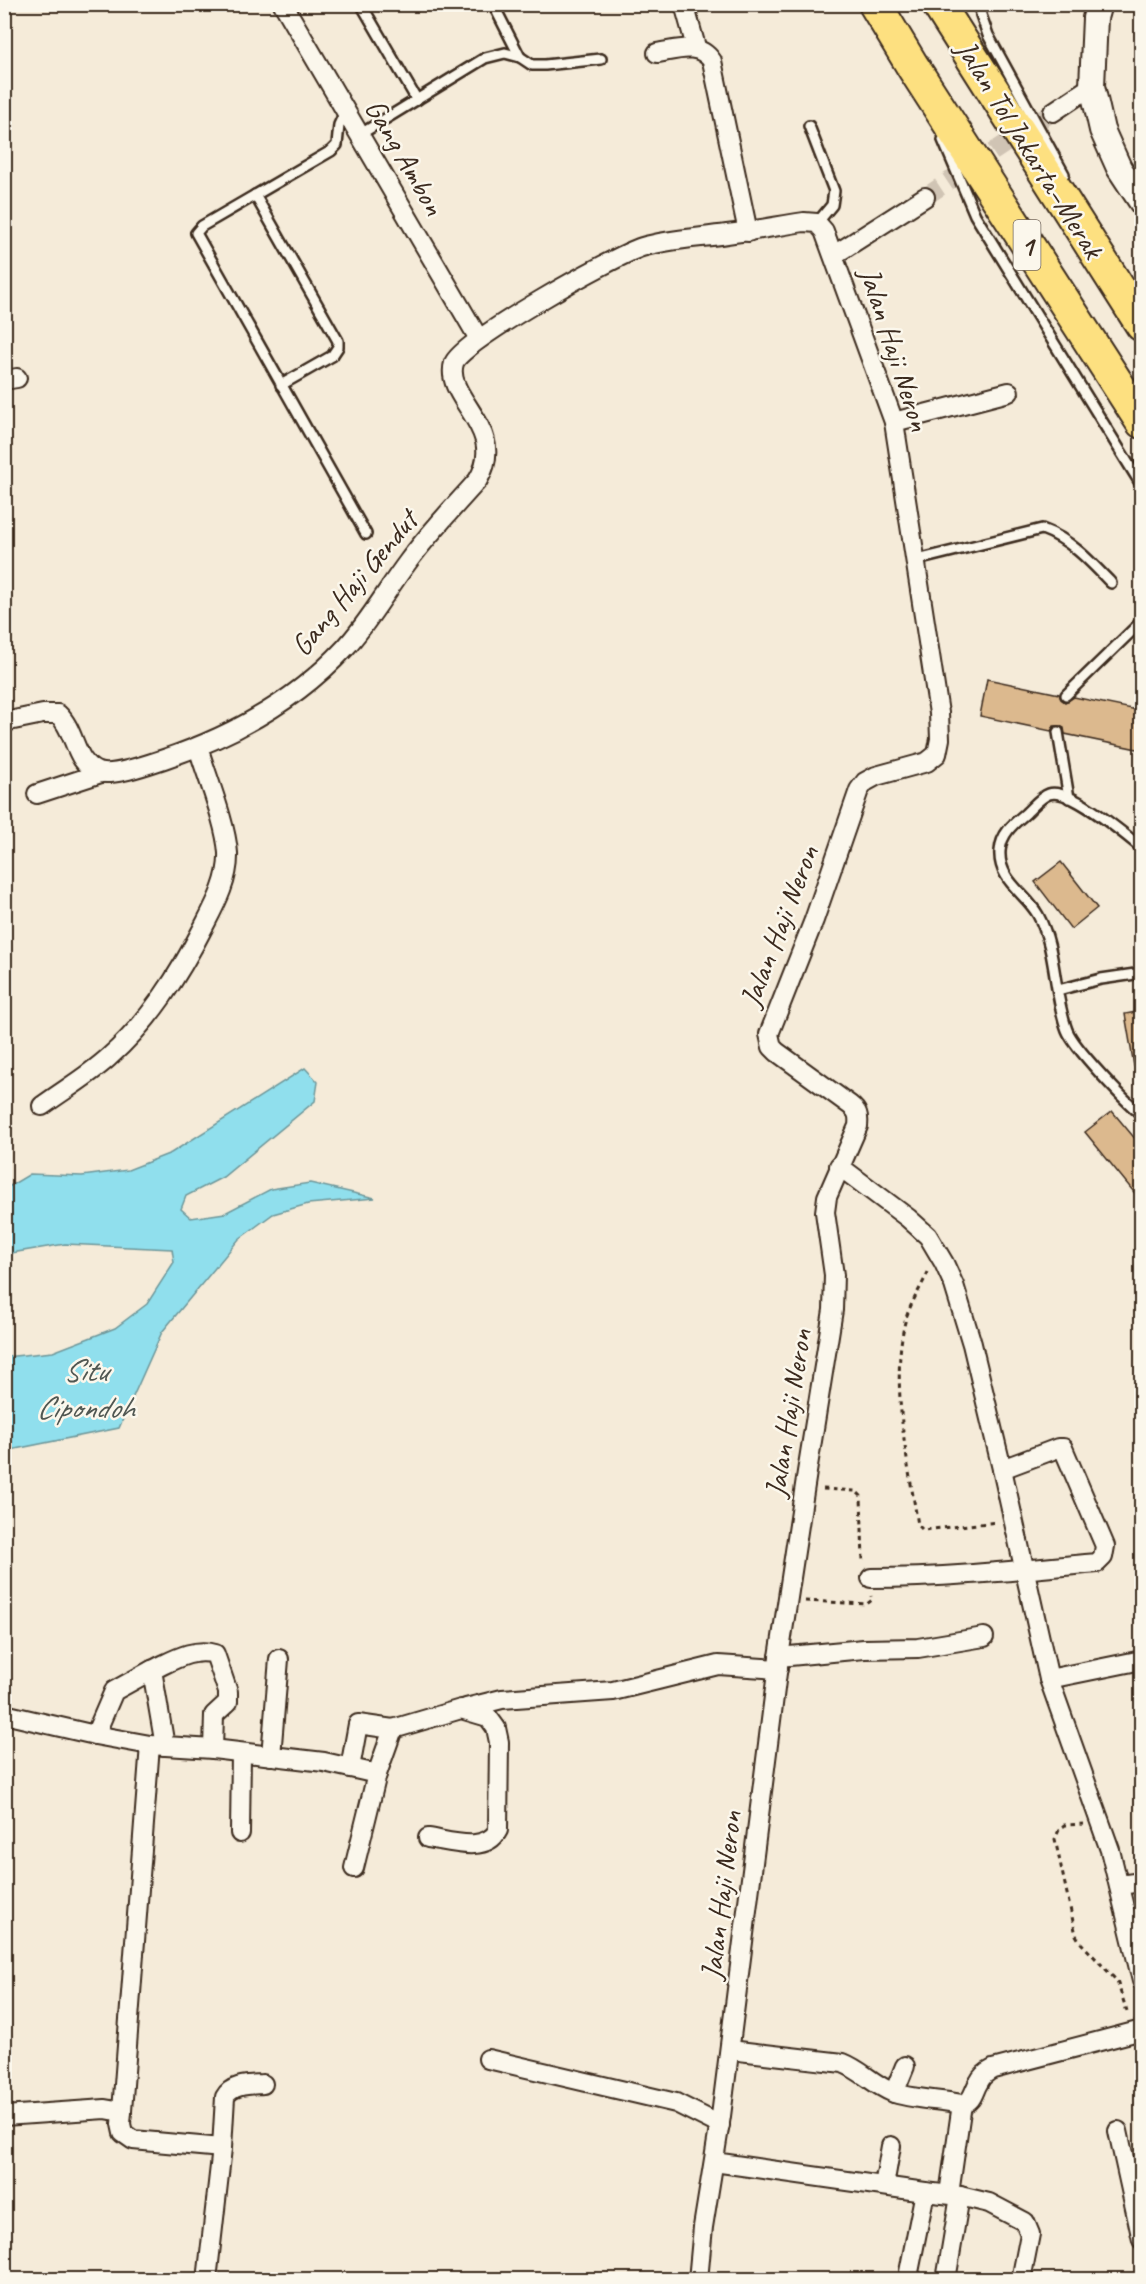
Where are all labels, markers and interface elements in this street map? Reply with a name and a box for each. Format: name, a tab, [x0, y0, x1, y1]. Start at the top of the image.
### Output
street label: Jalan Tol Jakarta–Merak	[946, 31, 1114, 267]
street label: Gang Ambon	[357, 92, 454, 222]
road number: 1	[1014, 220, 1040, 270]
street label: Jalan Haji Neron	[850, 261, 939, 436]
street label: Gang Haji Gendut	[282, 499, 428, 663]
street label: Jalan Haji Neron	[730, 840, 827, 1014]
street label: Jalan Haji Neron	[756, 1326, 820, 1502]
water label: Situ Cipondoh	[36, 1350, 136, 1428]
street label: Jalan Haji Neron	[692, 1808, 750, 1984]

